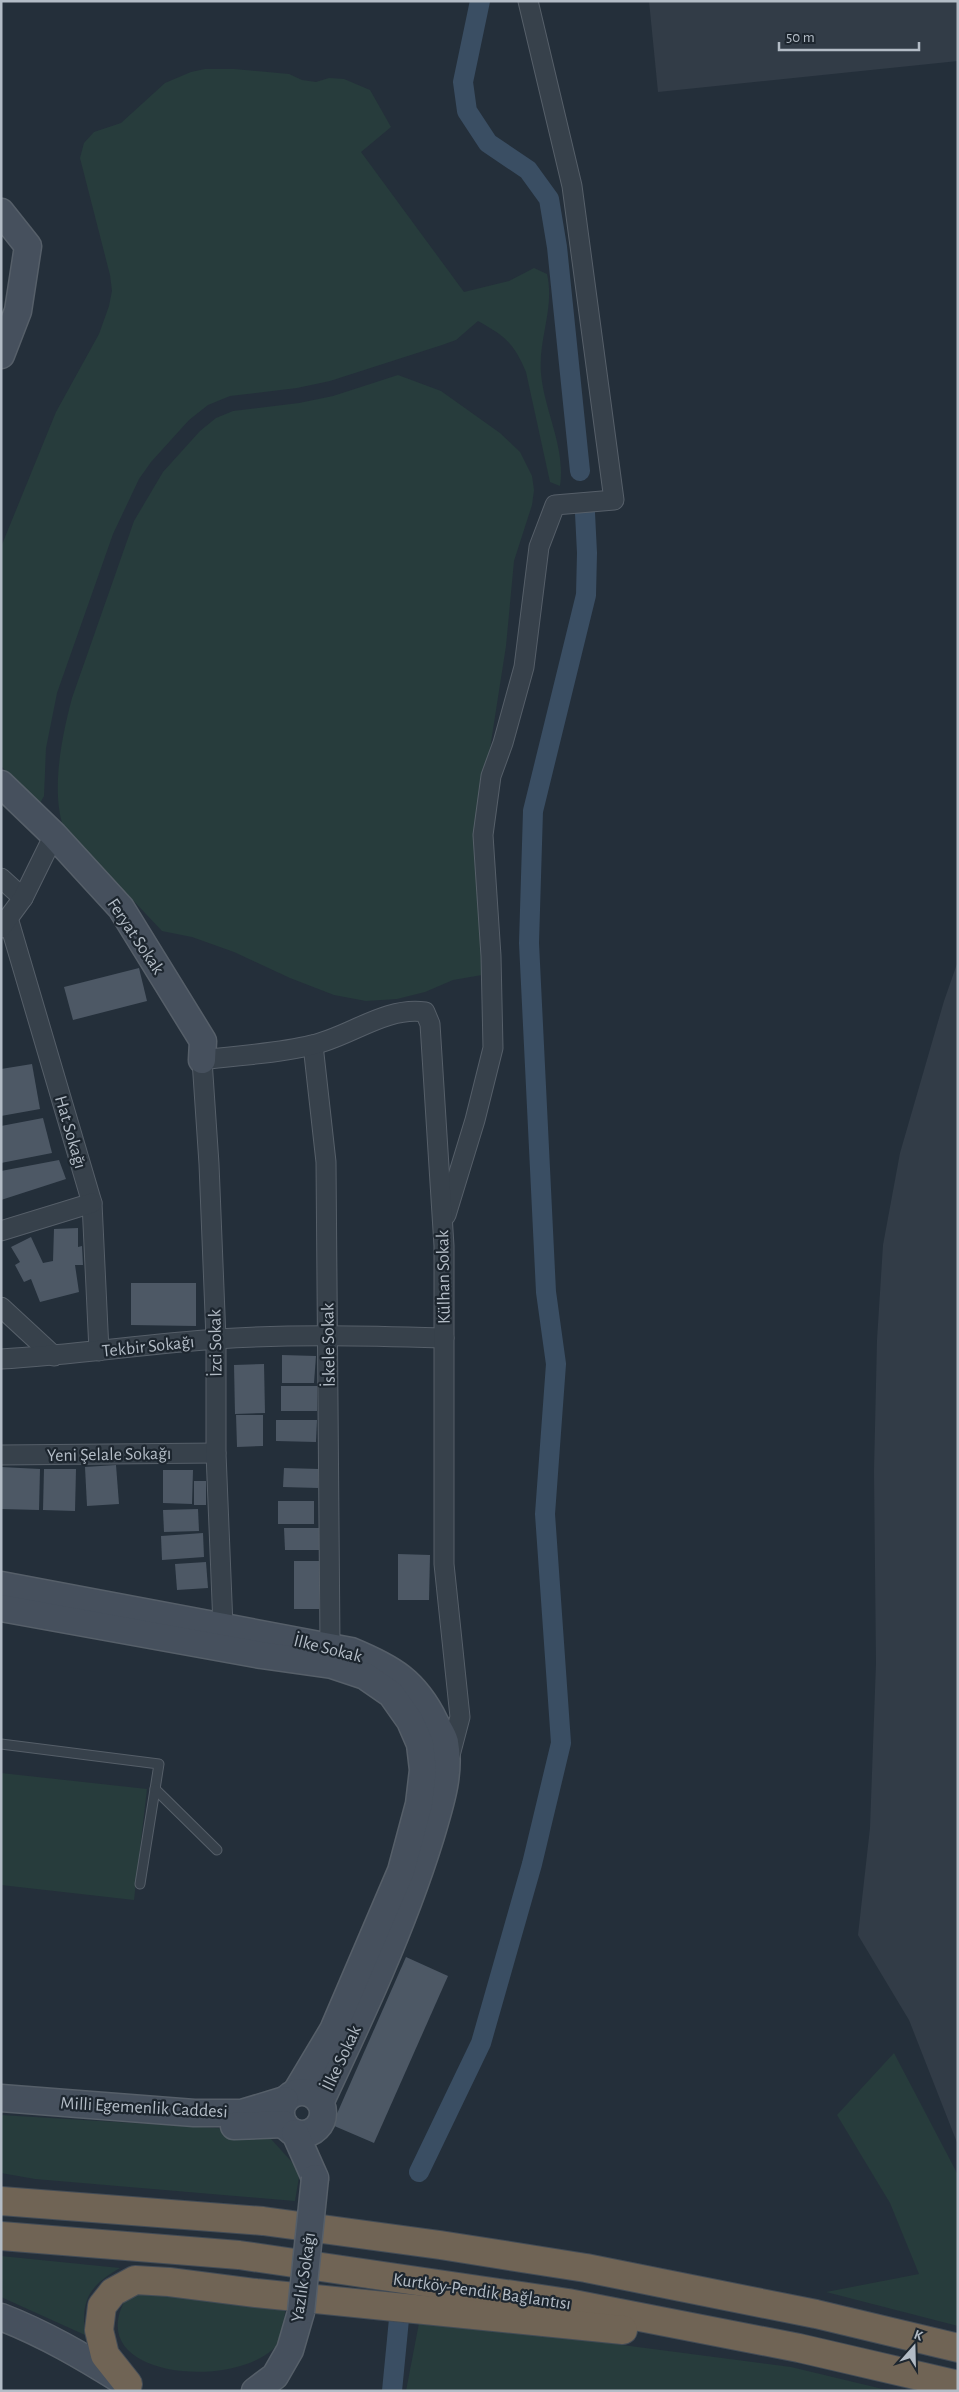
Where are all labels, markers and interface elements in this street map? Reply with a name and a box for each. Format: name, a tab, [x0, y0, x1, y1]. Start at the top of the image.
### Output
scale bar	[779, 20, 919, 52]
text: 50 m	[786, 30, 815, 45]
street label: Feryat Sokak	[103, 895, 167, 978]
street label: Hat Sokağı	[51, 1094, 89, 1171]
street label: Külhan Sokak	[434, 1229, 454, 1324]
street label: İskele Sokak	[317, 1302, 339, 1387]
street label: İzci Sokak	[204, 1308, 226, 1377]
street label: Tekbir Sokağı	[101, 1333, 195, 1361]
street label: Yeni Şelale Sokağı	[47, 1445, 171, 1465]
street label: İlke Sokak	[292, 1630, 365, 1666]
street label: İlke Sokak	[317, 2021, 365, 2094]
street label: Milli Egemenlik Caddesi	[60, 2095, 228, 2121]
street label: Yazlık Sokağı	[289, 2231, 319, 2323]
street label: Kurtköy-Pendik Bağlantısı	[392, 2271, 572, 2313]
north arrow	[889, 2322, 939, 2372]
text: K	[912, 2328, 925, 2344]

